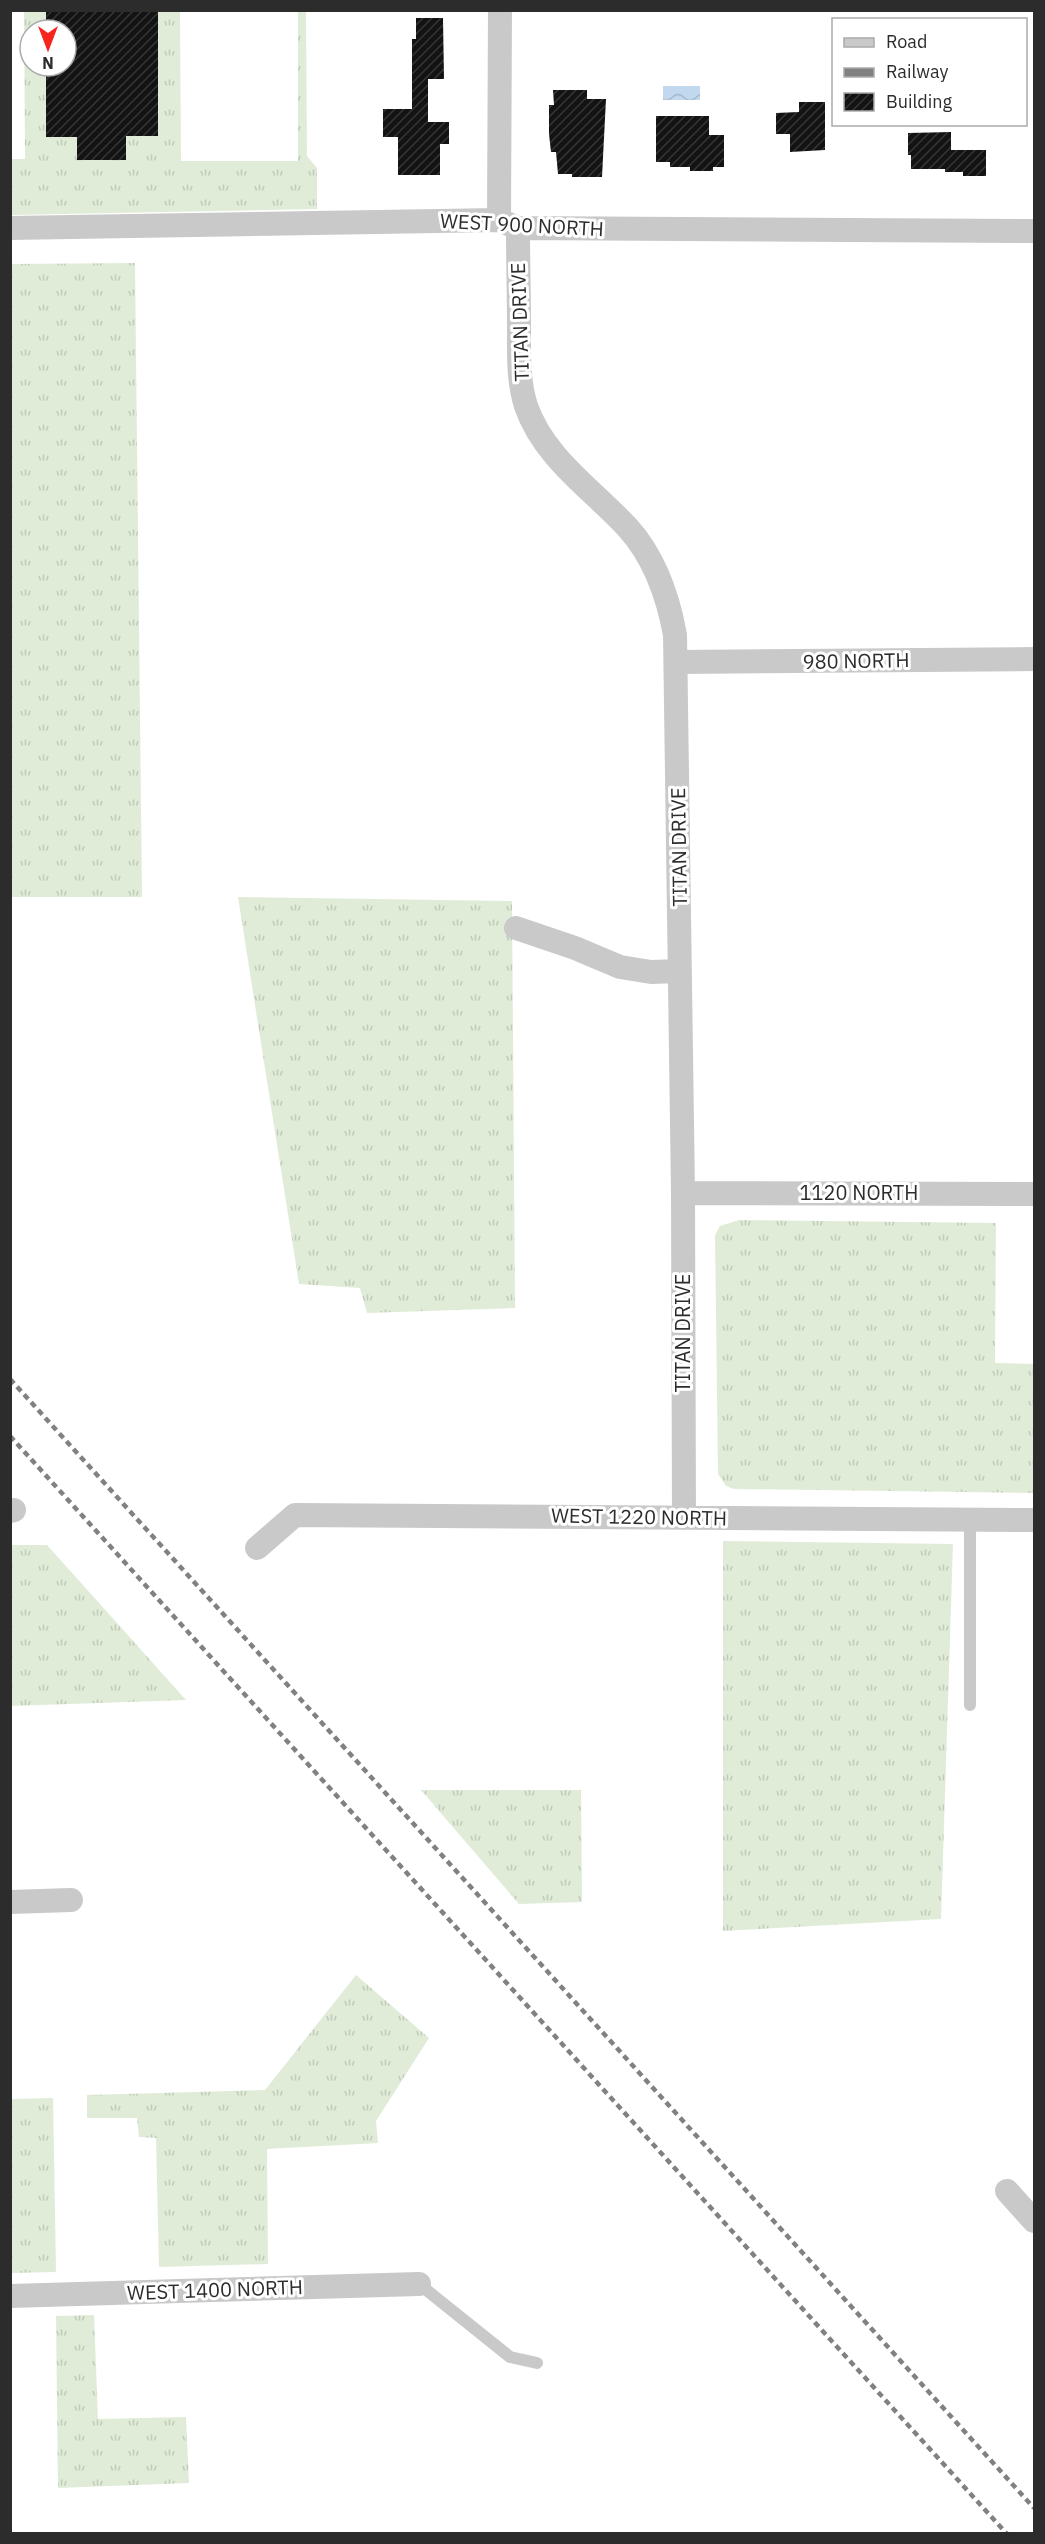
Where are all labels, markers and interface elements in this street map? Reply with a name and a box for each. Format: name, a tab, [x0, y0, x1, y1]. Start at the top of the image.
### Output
north arrow	[18, 18, 78, 78]
legend	[832, 18, 1027, 126]
text: Road	[886, 30, 927, 53]
text: N	[42, 53, 54, 73]
text: Railway	[886, 60, 948, 83]
text: Building	[886, 90, 953, 113]
street label: WEST 900 NORTH	[439, 207, 605, 242]
street label: TITAN DRIVE	[504, 262, 535, 382]
street label: 980 NORTH	[802, 646, 910, 675]
street label: TITAN DRIVE	[664, 787, 693, 907]
street label: 1120 NORTH	[800, 1179, 918, 1206]
street label: TITAN DRIVE	[669, 1273, 696, 1393]
street label: WEST 1220 NORTH	[551, 1501, 727, 1532]
street label: WEST 1400 NORTH	[127, 2273, 303, 2306]

